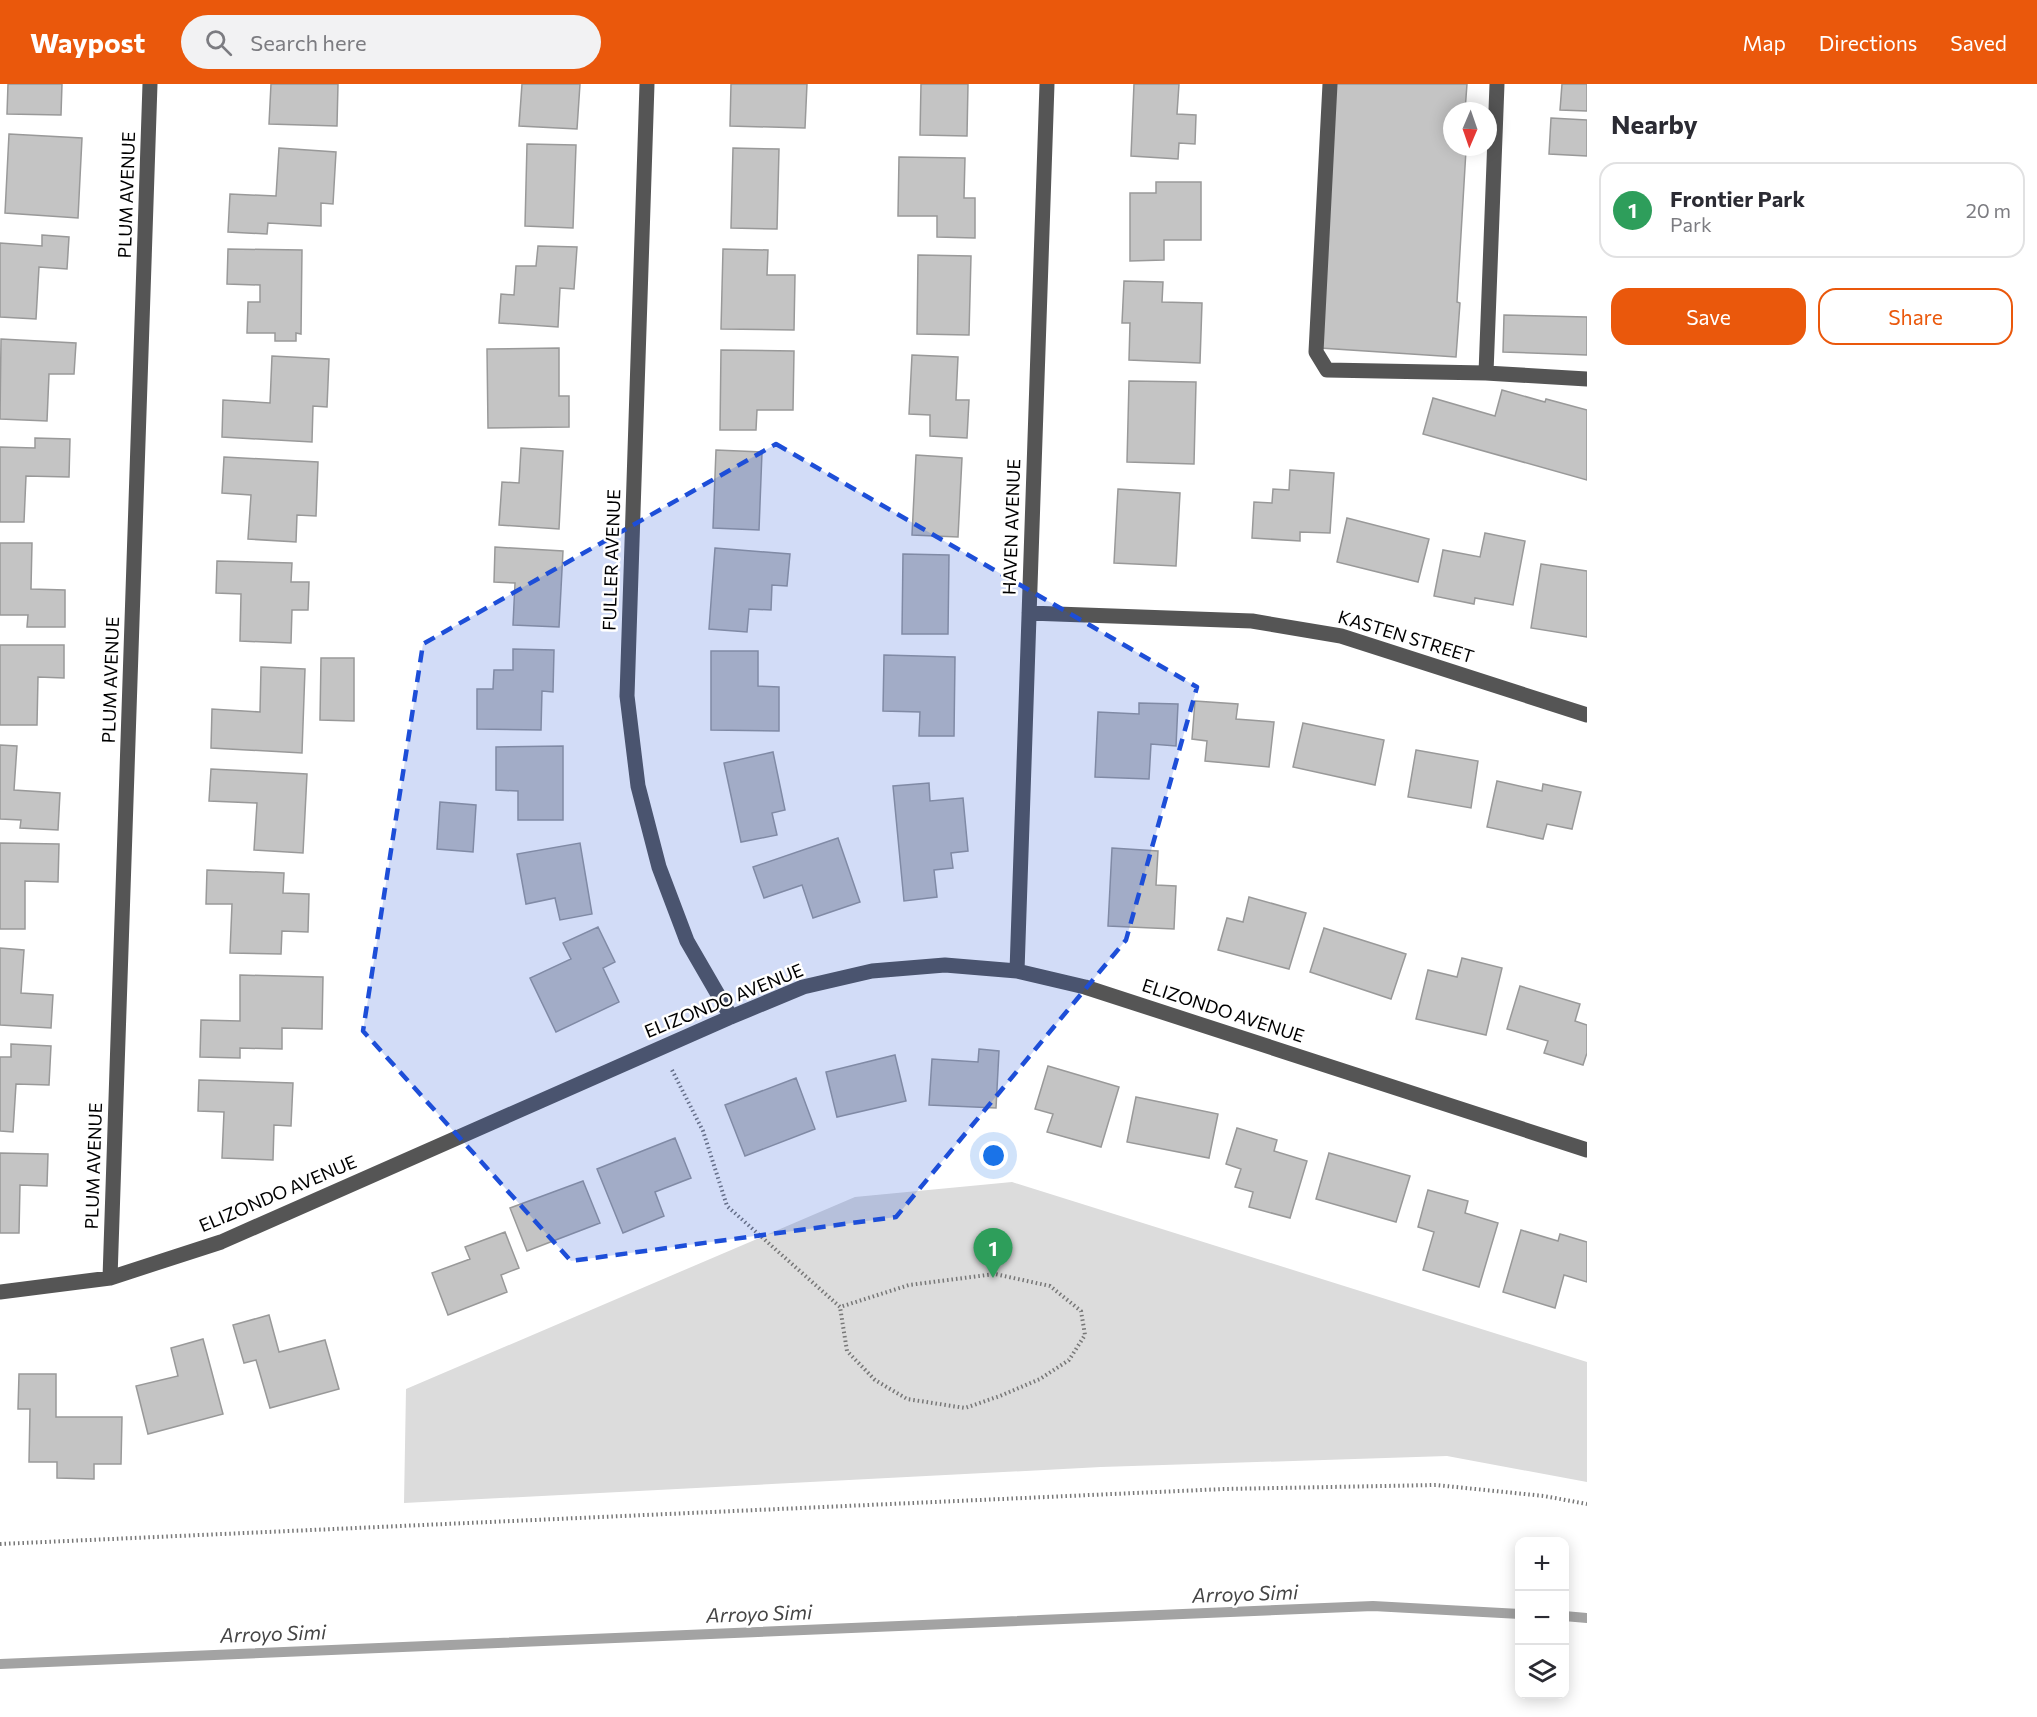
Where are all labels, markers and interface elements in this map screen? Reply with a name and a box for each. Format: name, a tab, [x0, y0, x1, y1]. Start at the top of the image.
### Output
search box	[181, 15, 601, 69]
text: Waypost	[30, 25, 145, 59]
icon: search	[202, 26, 235, 59]
text: Search here	[250, 29, 367, 56]
text: Map	[1743, 30, 1786, 55]
text: Directions	[1819, 30, 1917, 55]
text: Saved	[1950, 30, 2007, 55]
north arrow	[1443, 102, 1497, 156]
text: Nearby	[1611, 108, 1698, 139]
street label: PLUM AVENUE	[113, 131, 139, 259]
text: Frontier Park	[1670, 185, 1805, 212]
text: 1	[1628, 198, 1637, 222]
text: 20 m	[1966, 198, 2011, 222]
text: Park	[1670, 212, 1712, 236]
button: Save	[1611, 288, 1806, 345]
button: Share	[1818, 288, 2013, 345]
street label: HAVEN AVENUE	[998, 459, 1024, 595]
street label: FULLER AVENUE	[598, 489, 624, 631]
street label: KASTEN STREET	[1336, 605, 1477, 667]
street label: PLUM AVENUE	[97, 616, 123, 744]
street label: ELIZONDO AVENUE	[641, 958, 806, 1042]
street label: ELIZONDO AVENUE	[1140, 973, 1307, 1047]
street label: PLUM AVENUE	[80, 1102, 106, 1230]
your location	[979, 1141, 1008, 1170]
street label: ELIZONDO AVENUE	[195, 1150, 360, 1236]
pin: 1	[974, 1228, 1012, 1278]
map controls	[1515, 1537, 1569, 1699]
button: +	[1515, 1537, 1569, 1591]
water label: Arroyo Simi	[1191, 1579, 1299, 1607]
button: −	[1515, 1591, 1569, 1645]
water label: Arroyo Simi	[705, 1599, 813, 1627]
water label: Arroyo Simi	[219, 1619, 327, 1647]
button: layers	[1515, 1645, 1569, 1699]

